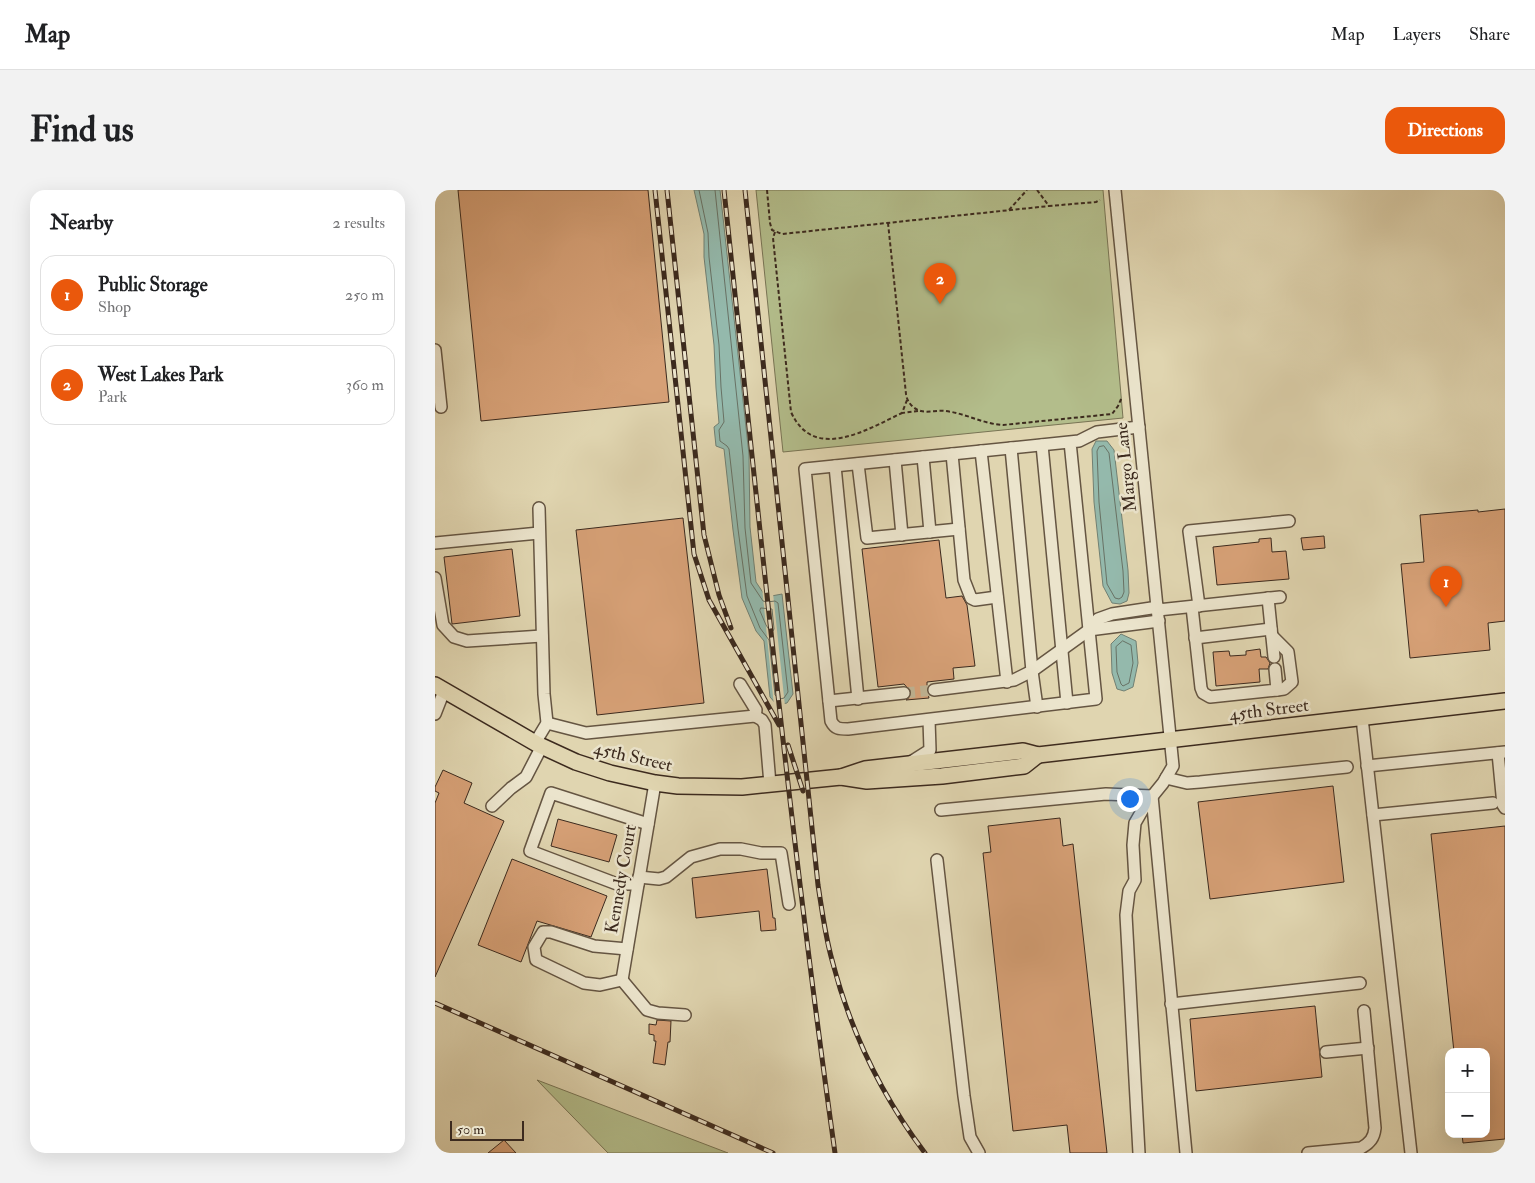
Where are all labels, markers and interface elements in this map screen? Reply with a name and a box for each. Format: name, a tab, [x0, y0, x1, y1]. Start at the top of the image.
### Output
text: Map	[25, 19, 70, 50]
text: Map	[1331, 23, 1365, 46]
text: Layers	[1393, 23, 1441, 46]
text: Share	[1469, 23, 1510, 46]
button: Directions	[1385, 107, 1505, 154]
text: Find us	[30, 108, 134, 152]
text: Nearby	[50, 209, 113, 236]
text: 2 results	[332, 213, 385, 233]
pin: 2	[924, 263, 956, 304]
text: Public Storage	[98, 273, 208, 297]
text: 1	[64, 285, 70, 305]
text: 250 m	[345, 285, 384, 305]
text: Shop	[98, 297, 131, 317]
text: West Lakes Park	[98, 363, 224, 387]
text: 2	[63, 375, 71, 395]
text: 360 m	[346, 375, 384, 395]
text: Park	[98, 387, 127, 407]
street label: Margo Lane	[1110, 421, 1142, 513]
pin: 1	[1430, 566, 1462, 607]
street label: 45th Street	[1228, 694, 1310, 726]
street label: 45th Street	[591, 737, 675, 777]
your location	[1117, 786, 1143, 812]
street label: Kennedy Court	[600, 823, 642, 935]
map controls	[1445, 1048, 1490, 1138]
button: +	[1445, 1048, 1490, 1093]
button: −	[1445, 1093, 1490, 1138]
scale bar	[450, 1118, 524, 1141]
text: 50 m	[457, 1121, 484, 1138]

